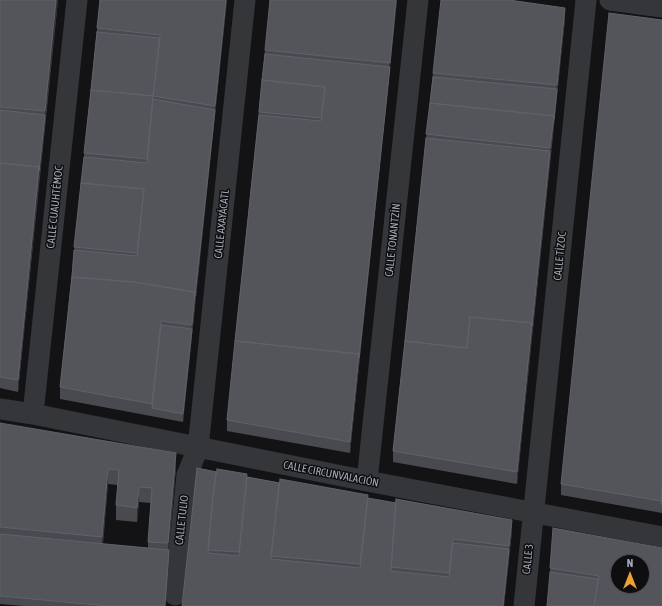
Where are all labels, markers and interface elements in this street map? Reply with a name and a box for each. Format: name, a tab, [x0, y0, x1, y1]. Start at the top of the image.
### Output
street label: CALLE CUAUHTÉMOC	[44, 165, 66, 249]
street label: CALLE AXAYÁCATL	[212, 189, 232, 259]
street label: CALLE TONANTZÍN	[383, 203, 403, 277]
street label: CALLE TÍZOC	[551, 231, 569, 281]
street label: CALLE CIRCUNVALACIÓN	[282, 458, 380, 490]
street label: CALLE TULIO	[173, 495, 191, 545]
street label: CALLE 3	[520, 543, 536, 575]
north arrow	[610, 554, 650, 594]
text: N	[627, 557, 633, 569]

